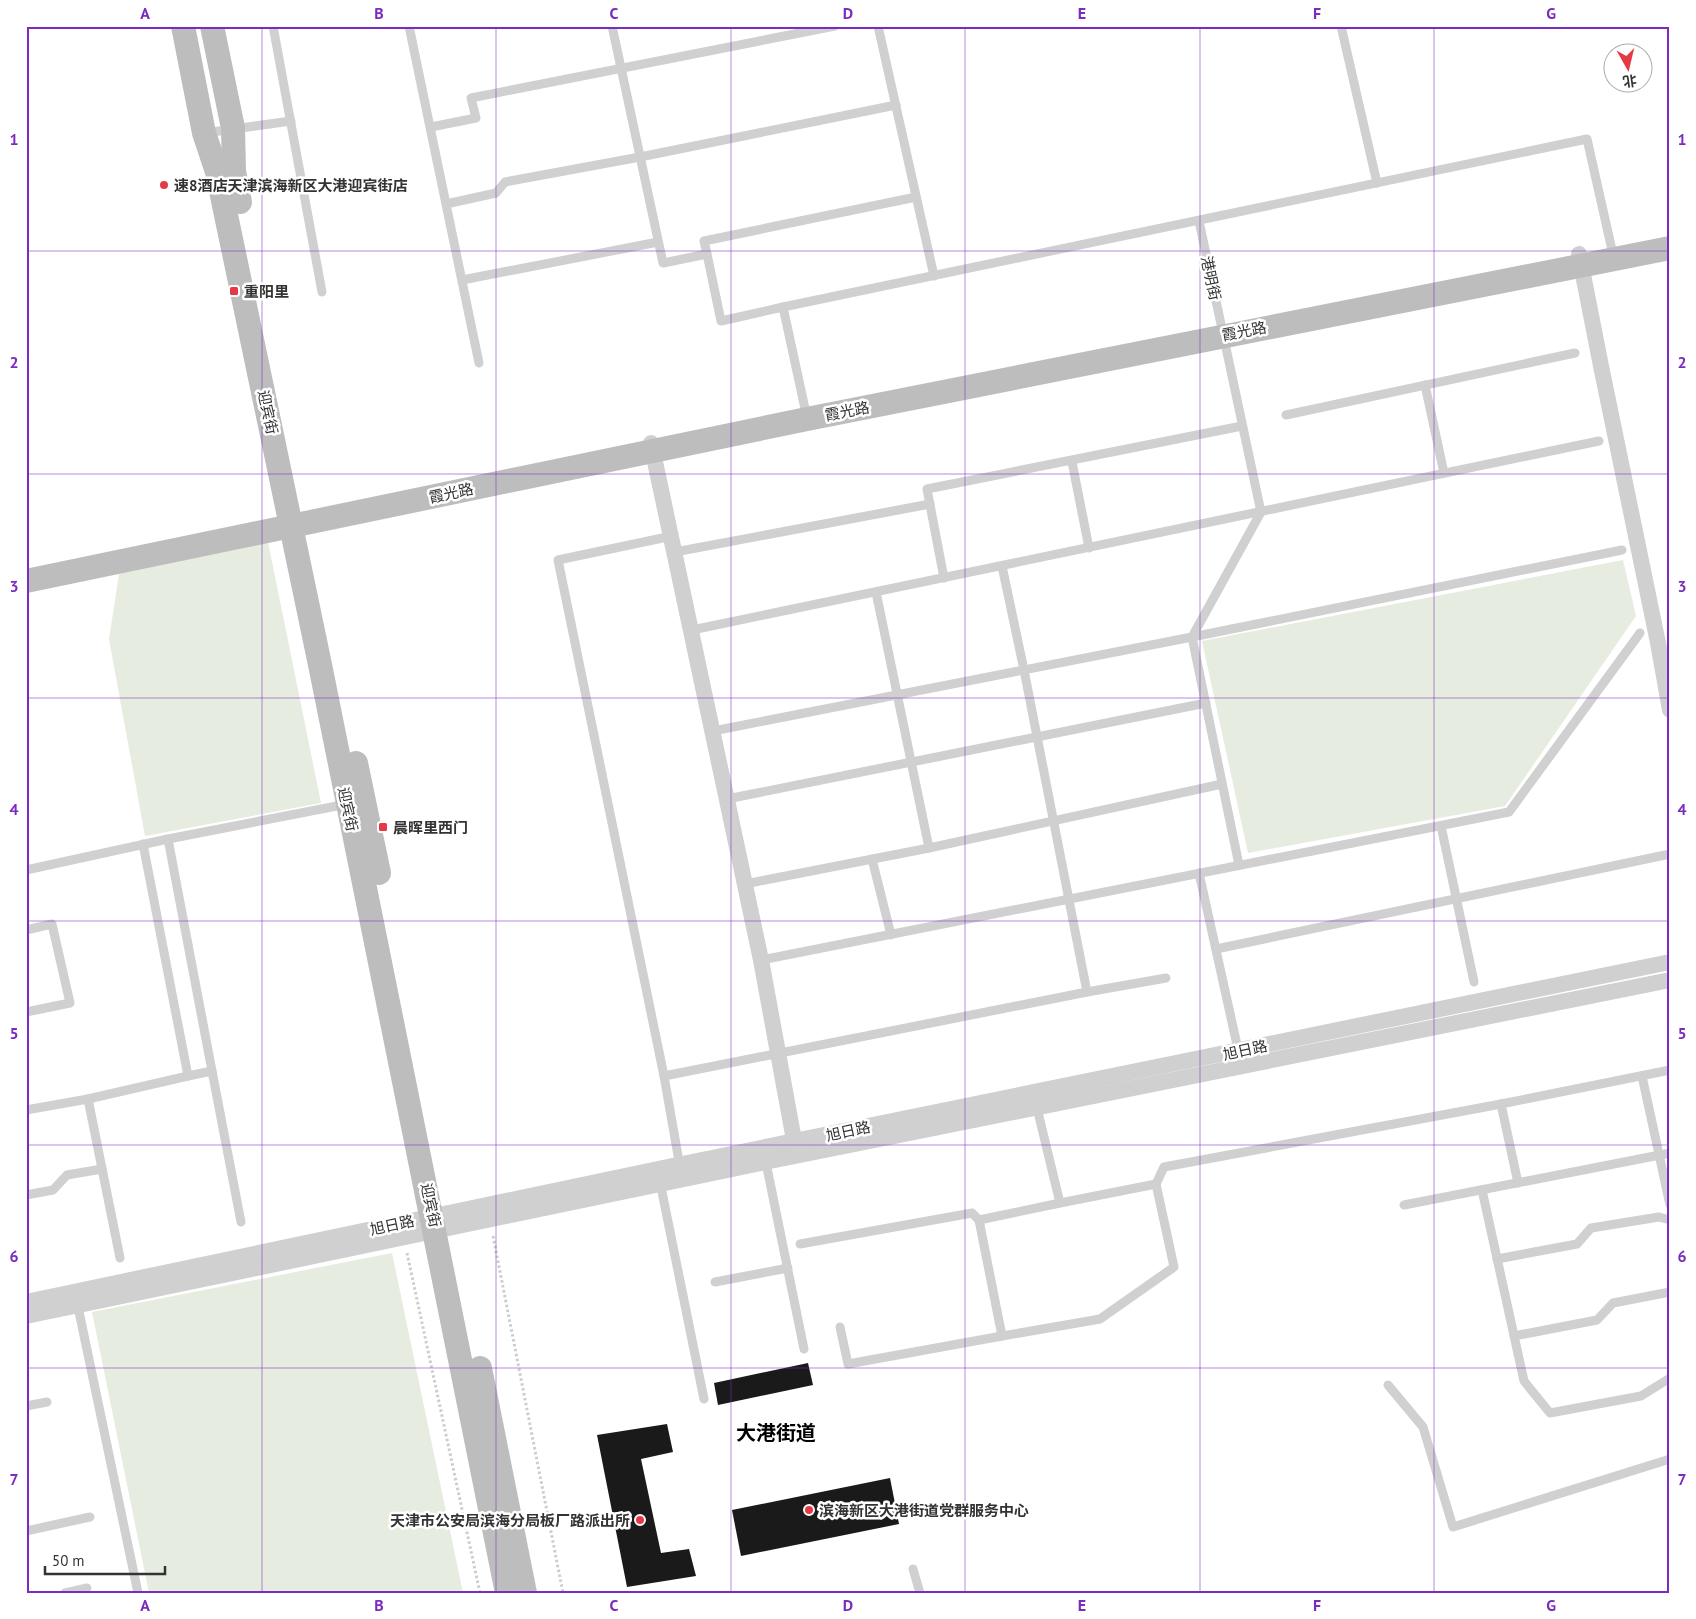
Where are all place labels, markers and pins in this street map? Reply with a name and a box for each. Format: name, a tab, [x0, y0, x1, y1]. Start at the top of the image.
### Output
place label: 速8酒店天津滨海新区大港迎宾街店	[174, 176, 408, 195]
marker: 速8酒店天津滨海新区大港迎宾街店	[158, 179, 170, 191]
place label: 重阳里	[244, 282, 289, 301]
marker: 重阳里	[228, 285, 240, 297]
place label: 晨晖里西门	[393, 818, 468, 837]
marker: 晨晖里西门	[377, 821, 389, 833]
place label: 滨海新区大港街道党群服务中心	[819, 1501, 1029, 1520]
marker: 滨海新区大港街道党群服务中心	[803, 1504, 815, 1516]
place label: 天津市公安局滨海分局板厂路派出所	[390, 1511, 630, 1530]
marker: 天津市公安局滨海分局板厂路派出所	[634, 1514, 646, 1526]

